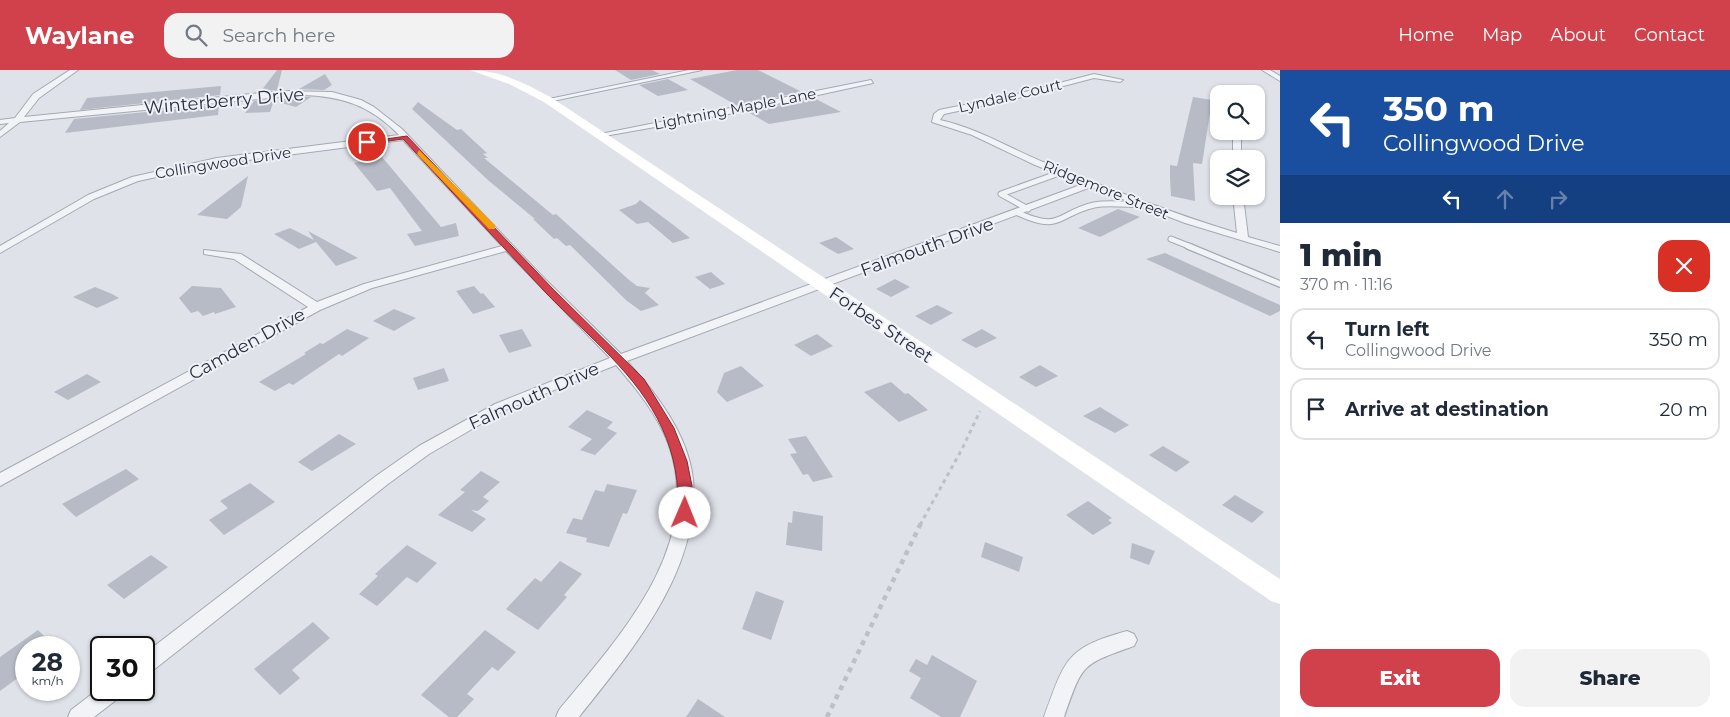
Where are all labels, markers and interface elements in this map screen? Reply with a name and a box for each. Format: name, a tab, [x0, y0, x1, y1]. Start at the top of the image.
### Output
search box	[164, 13, 514, 58]
text: Waylane	[25, 21, 134, 50]
icon: search	[182, 21, 210, 49]
text: Search here	[222, 24, 335, 47]
text: Home	[1398, 24, 1454, 46]
text: Map	[1482, 24, 1522, 46]
text: About	[1550, 24, 1606, 46]
text: Contact	[1634, 24, 1705, 46]
street label: Lyndale Court	[956, 74, 1063, 117]
street label: Winterberry Drive	[143, 83, 305, 119]
street label: Lightning Maple Lane	[652, 83, 818, 134]
map controls	[1210, 85, 1265, 205]
button: search	[1210, 85, 1265, 140]
text: 350 m	[1383, 87, 1495, 130]
icon: left	[1300, 90, 1365, 155]
pin	[346, 121, 388, 163]
icon: arrive	[353, 128, 381, 156]
text: Collingwood Drive	[1383, 130, 1585, 157]
street label: Collingwood Drive	[154, 142, 292, 183]
button: layers	[1210, 150, 1265, 205]
street label: Ridgemore Street	[1041, 156, 1172, 223]
icon: left	[1438, 185, 1466, 213]
icon: ahead	[1491, 185, 1519, 213]
icon: right	[1544, 185, 1572, 213]
street label: Falmouth Drive	[857, 213, 997, 281]
text: 1 min	[1300, 237, 1383, 274]
button: close	[1658, 240, 1710, 292]
text: 370 m · 11:16	[1300, 275, 1393, 294]
street label: Forbes Street	[825, 282, 937, 368]
street label: Camden Drive	[185, 303, 309, 385]
text: Turn left	[1345, 318, 1430, 341]
icon: left	[1302, 325, 1330, 353]
text: 350 m	[1649, 328, 1708, 351]
text: Collingwood Drive	[1345, 341, 1492, 360]
street label: Falmouth Drive	[465, 357, 603, 435]
icon: arrive	[1302, 395, 1330, 423]
text: Arrive at destination	[1345, 398, 1549, 421]
text: 20 m	[1660, 398, 1708, 421]
position arrow	[658, 486, 710, 538]
speed limit sign: 30	[90, 636, 155, 701]
text: 28	[32, 647, 63, 677]
button: Exit	[1300, 649, 1500, 707]
button: Share	[1510, 649, 1710, 707]
text: km/h	[31, 673, 64, 688]

